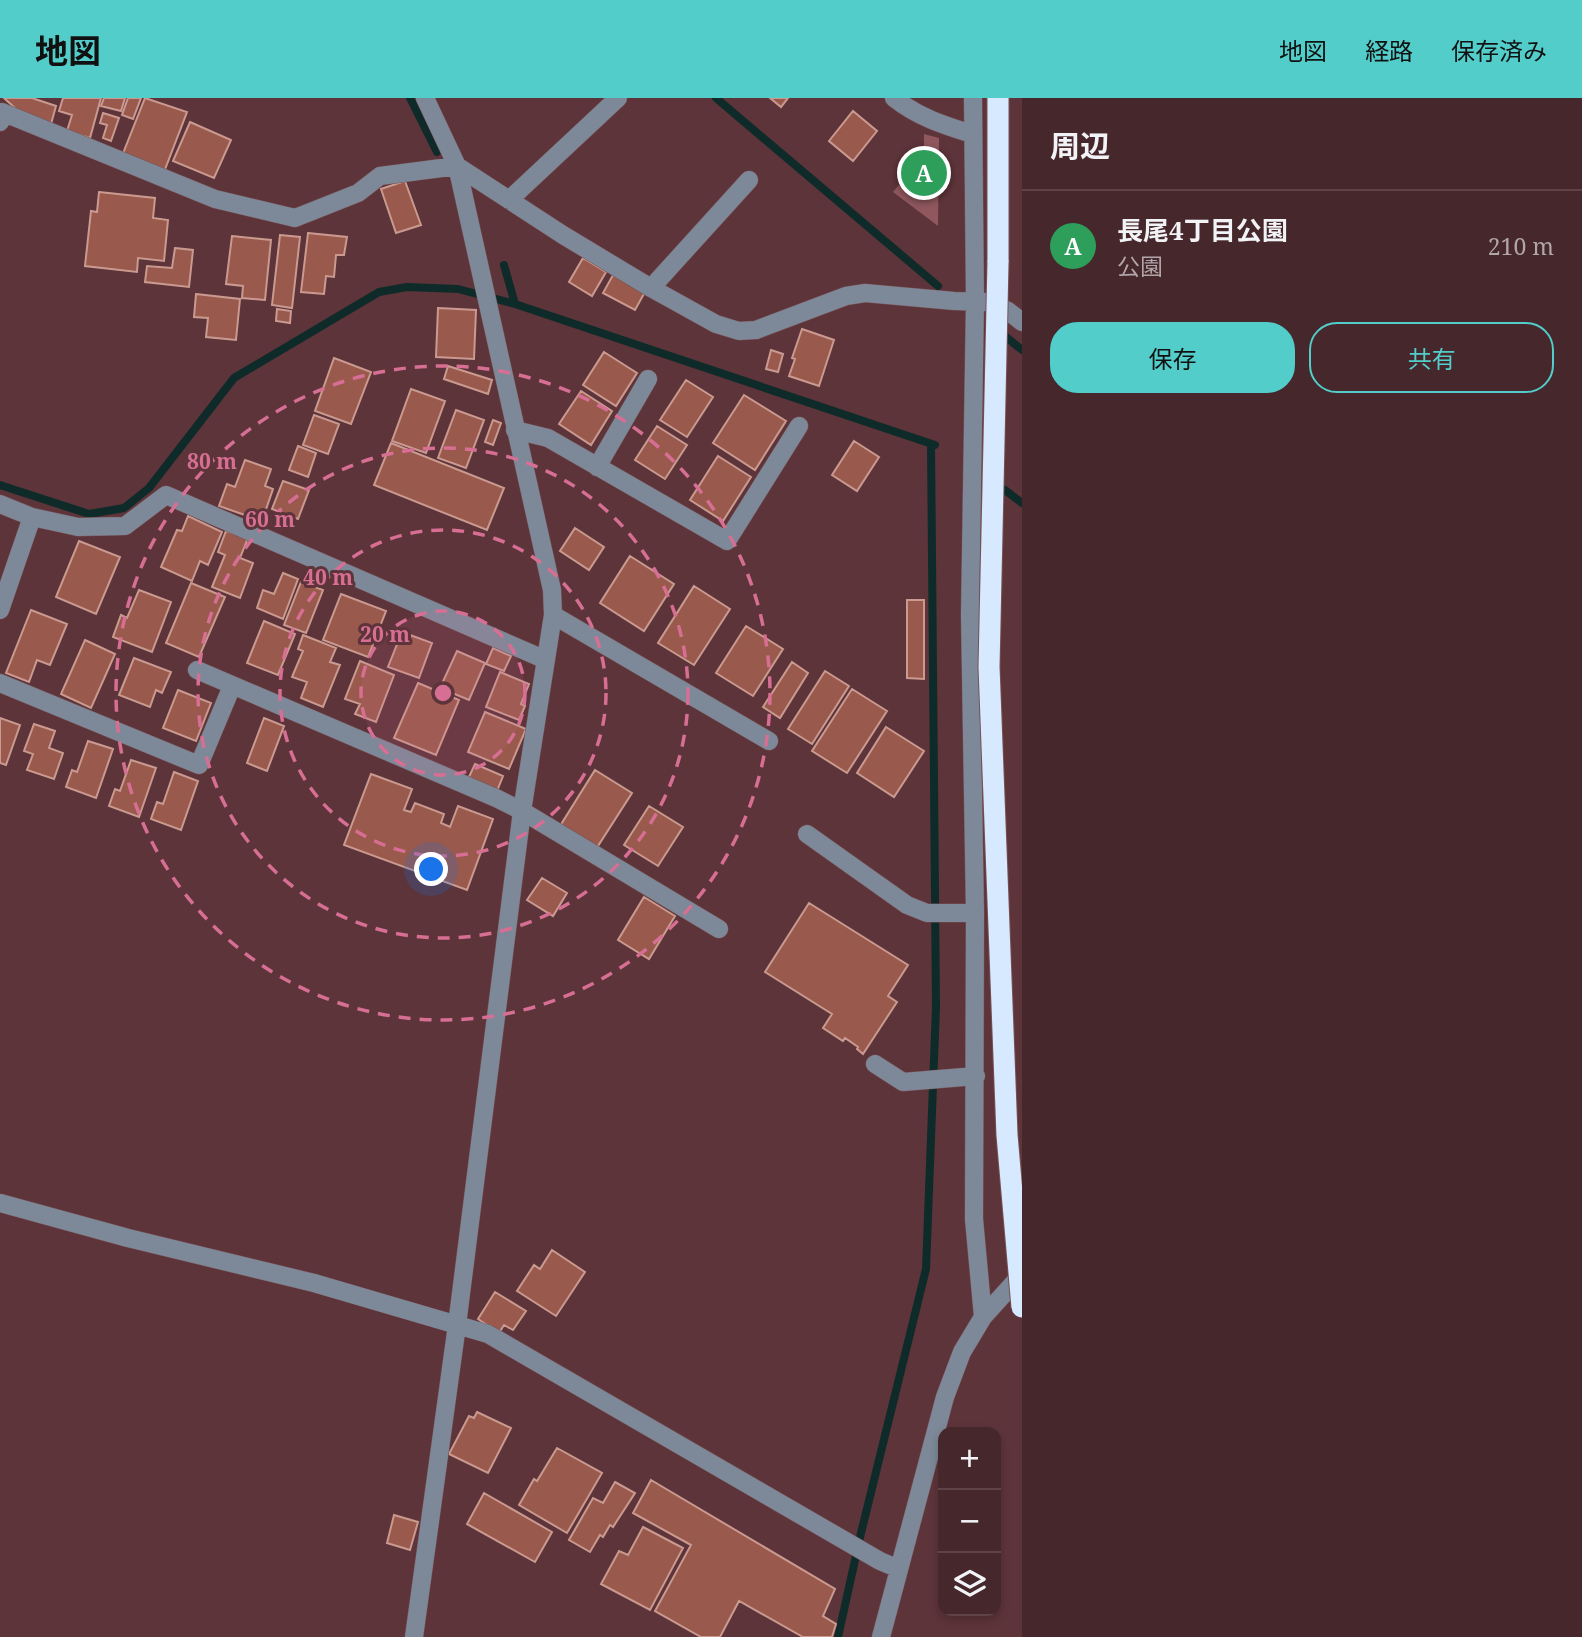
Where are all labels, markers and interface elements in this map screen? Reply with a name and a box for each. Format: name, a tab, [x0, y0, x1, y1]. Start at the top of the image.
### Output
text: 地図	[35, 28, 101, 73]
text: 地図	[1279, 34, 1327, 67]
text: 経路	[1365, 34, 1413, 67]
text: 保存済み	[1451, 34, 1547, 67]
text: 周辺	[1050, 125, 1110, 166]
pin: A	[901, 147, 947, 199]
text: 長尾4丁目公園	[1117, 212, 1288, 248]
text: A	[1064, 230, 1082, 262]
text: 210 m	[1488, 230, 1554, 262]
text: 公園	[1117, 250, 1163, 282]
button: 保存	[1050, 322, 1295, 393]
button: 共有	[1309, 322, 1554, 393]
text: 80 m	[187, 447, 237, 475]
text: 60 m	[245, 505, 295, 533]
text: 40 m	[303, 563, 353, 591]
text: 20 m	[360, 620, 410, 648]
centre of rings	[431, 681, 455, 705]
your location	[414, 852, 448, 886]
map controls	[938, 1427, 1001, 1616]
button: +	[938, 1427, 1001, 1490]
button: −	[938, 1490, 1001, 1553]
button: layers	[938, 1553, 1001, 1616]

